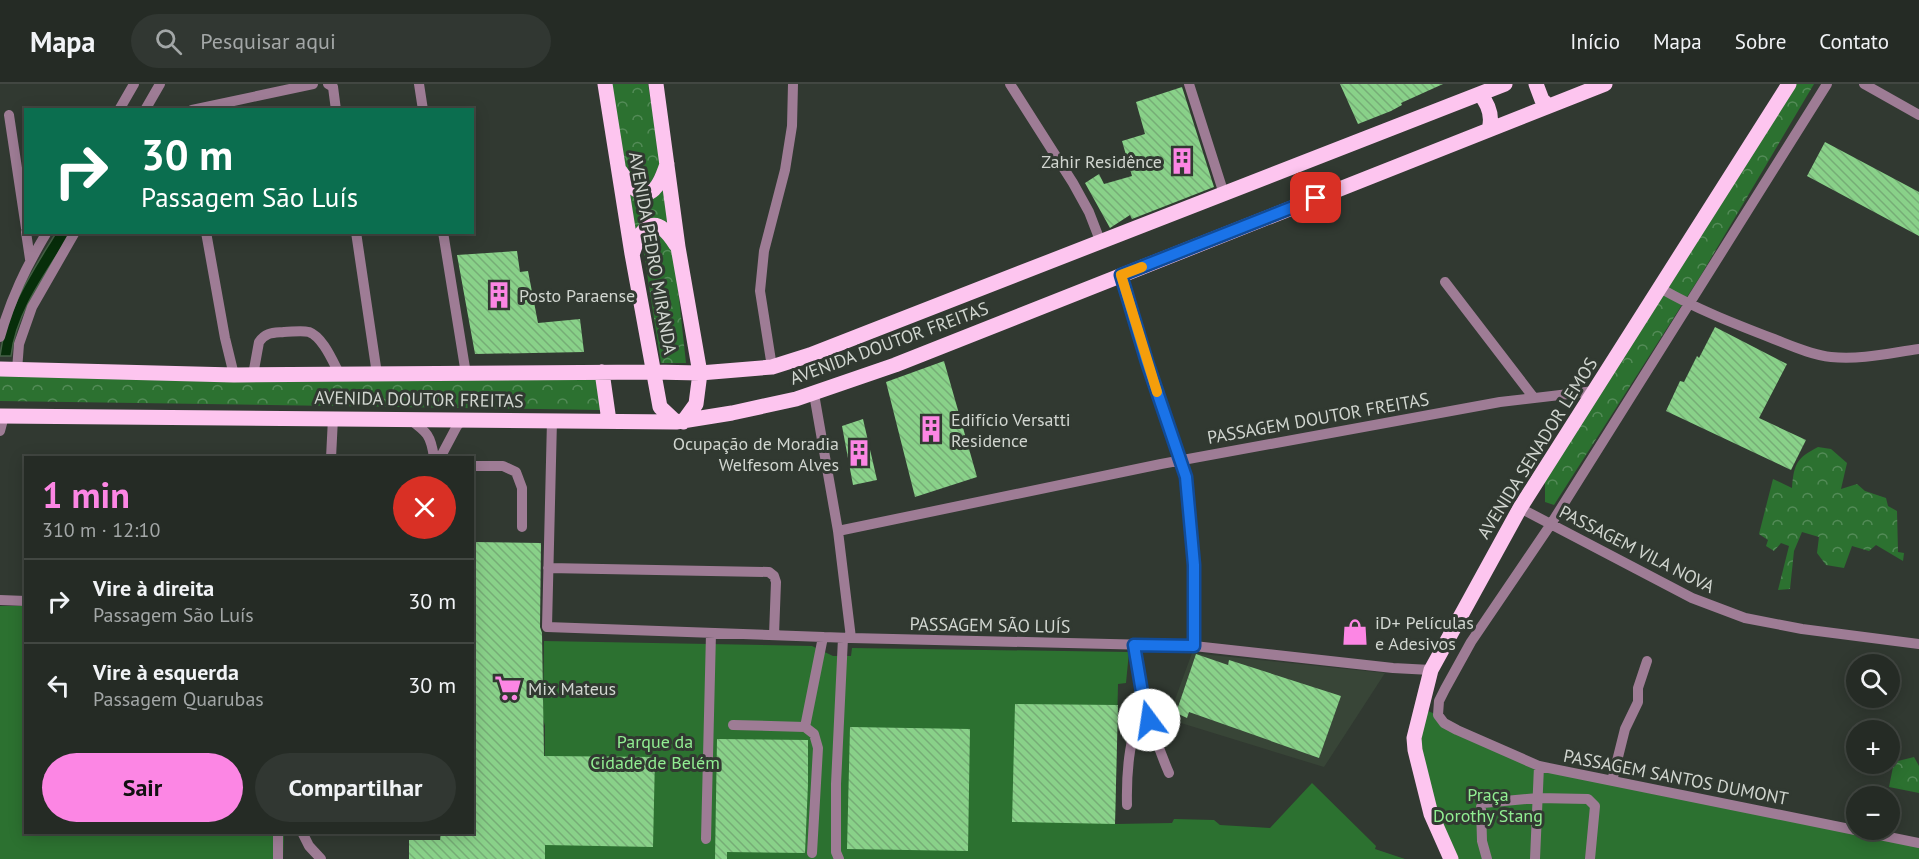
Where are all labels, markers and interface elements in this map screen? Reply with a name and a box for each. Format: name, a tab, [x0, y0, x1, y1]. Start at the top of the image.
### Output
search box	[131, 14, 551, 68]
text: Mapa	[30, 23, 95, 60]
icon: search	[152, 25, 185, 58]
text: Pesquisar aqui	[200, 27, 336, 55]
text: Início	[1570, 28, 1620, 55]
text: Mapa	[1653, 28, 1702, 55]
text: Sobre	[1735, 28, 1786, 55]
text: Contato	[1819, 28, 1889, 55]
text: 30 m	[141, 127, 233, 182]
icon: right	[42, 132, 120, 210]
building icon: Zahir Residênce	[1167, 146, 1197, 176]
street label: AVENIDA PEDRO MIRANDA	[624, 150, 682, 357]
place label: Zahir Residênce	[1041, 150, 1162, 173]
pin	[1290, 172, 1341, 223]
text: Passagem São Luís	[141, 180, 358, 214]
icon: arrive	[1299, 181, 1332, 214]
building icon: Posto Paraense	[484, 280, 514, 310]
place label: Posto Paraense	[519, 284, 635, 307]
street label: AVENIDA DOUTOR FREITAS	[787, 296, 991, 390]
street label: AVENIDA SENADOR LEMOS	[1472, 353, 1602, 543]
street label: AVENIDA DOUTOR FREITAS	[314, 386, 524, 412]
street label: PASSAGEM DOUTOR FREITAS	[1205, 387, 1431, 449]
place label: Edifício Versatti Residence	[951, 408, 1071, 452]
building icon: Edifício Versatti Residence	[916, 414, 946, 444]
place label: Ocupação de Moradia Welfesom Alves	[673, 432, 839, 476]
building icon: Ocupação de Moradia Welfesom Alves	[844, 438, 874, 468]
text: 1 min	[42, 471, 130, 518]
button: close	[393, 476, 456, 539]
street label: PASSAGEM VILA NOVA	[1556, 500, 1719, 598]
text: 310 m · 12:10	[42, 517, 160, 543]
text: Vire à direita	[93, 574, 214, 602]
icon: right	[42, 585, 75, 618]
text: 30 m	[408, 587, 456, 615]
text: Passagem São Luís	[93, 602, 254, 628]
place label: iD+ Películas e Adesivos	[1375, 611, 1474, 655]
street label: PASSAGEM SÃO LUÍS	[909, 612, 1071, 638]
shop icon: iD+ Películas e Adesivos	[1340, 617, 1370, 647]
map controls	[1846, 654, 1900, 840]
button: search	[1846, 654, 1900, 708]
text: Vire à esquerda	[93, 658, 239, 686]
icon: left	[42, 669, 75, 702]
text: 30 m	[408, 671, 456, 699]
supermarket icon: Mix Mateus	[493, 673, 523, 703]
place label: Mix Mateus	[528, 677, 616, 700]
text: Passagem Quarubas	[93, 686, 264, 712]
position arrow	[1117, 688, 1181, 752]
button: +	[1846, 720, 1900, 774]
park label: Parque da Cidade de Belém	[590, 730, 720, 774]
street label: PASSAGEM SANTOS DUMONT	[1562, 744, 1790, 810]
button: Sair	[42, 753, 243, 822]
button: Compartilhar	[255, 753, 456, 822]
park label: Praça Dorothy Stang	[1433, 783, 1543, 827]
button: −	[1846, 786, 1900, 840]

